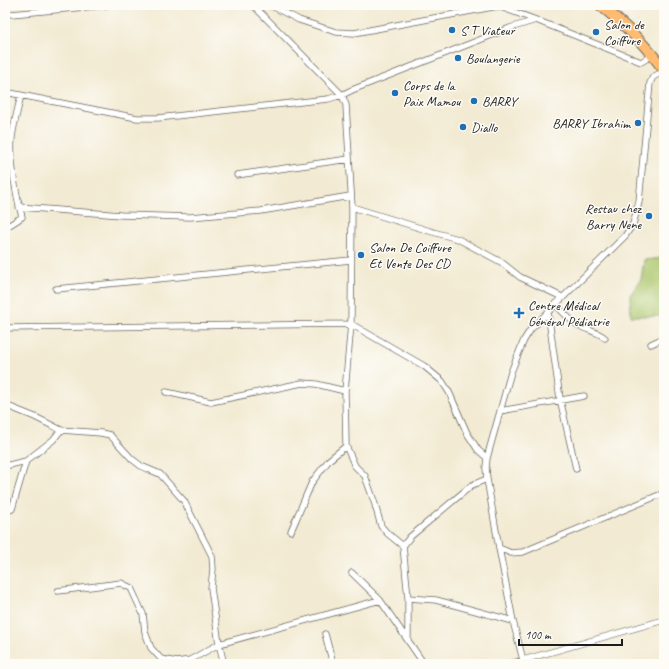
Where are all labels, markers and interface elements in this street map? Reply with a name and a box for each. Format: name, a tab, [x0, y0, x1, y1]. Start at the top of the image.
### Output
place label: Salon de Coiffure	[604, 16, 645, 49]
place label: S T Viateur	[460, 22, 515, 39]
marker: S T Viateur	[447, 25, 457, 35]
marker: Salon de Coiffure	[591, 27, 601, 37]
place label: Boulangerie	[466, 50, 521, 67]
marker: Boulangerie	[453, 53, 463, 63]
place label: Corps de la Paix Mamou	[403, 77, 461, 110]
marker: Corps de la Paix Mamou	[390, 88, 400, 98]
place label: BARRY	[482, 93, 520, 110]
marker: BARRY	[469, 96, 479, 106]
place label: BARRY Ibrahim	[552, 115, 631, 132]
marker: BARRY Ibrahim	[633, 118, 643, 128]
place label: Diallo	[471, 119, 498, 136]
marker: Diallo	[458, 122, 468, 132]
place label: Restau chez Barry Nene	[585, 200, 643, 233]
marker: Restau chez Barry Nene	[644, 211, 654, 221]
place label: Salon De Coiffure Et Vente Des CD	[369, 239, 452, 272]
marker: Salon De Coiffure Et Vente Des CD	[356, 250, 366, 260]
place label: Centre Médical Général Pédiatrie	[528, 297, 610, 330]
marker: Centre Médical Général Pédiatrie	[513, 307, 525, 319]
scale bar	[519, 621, 622, 647]
text: 100 m	[525, 627, 552, 643]

